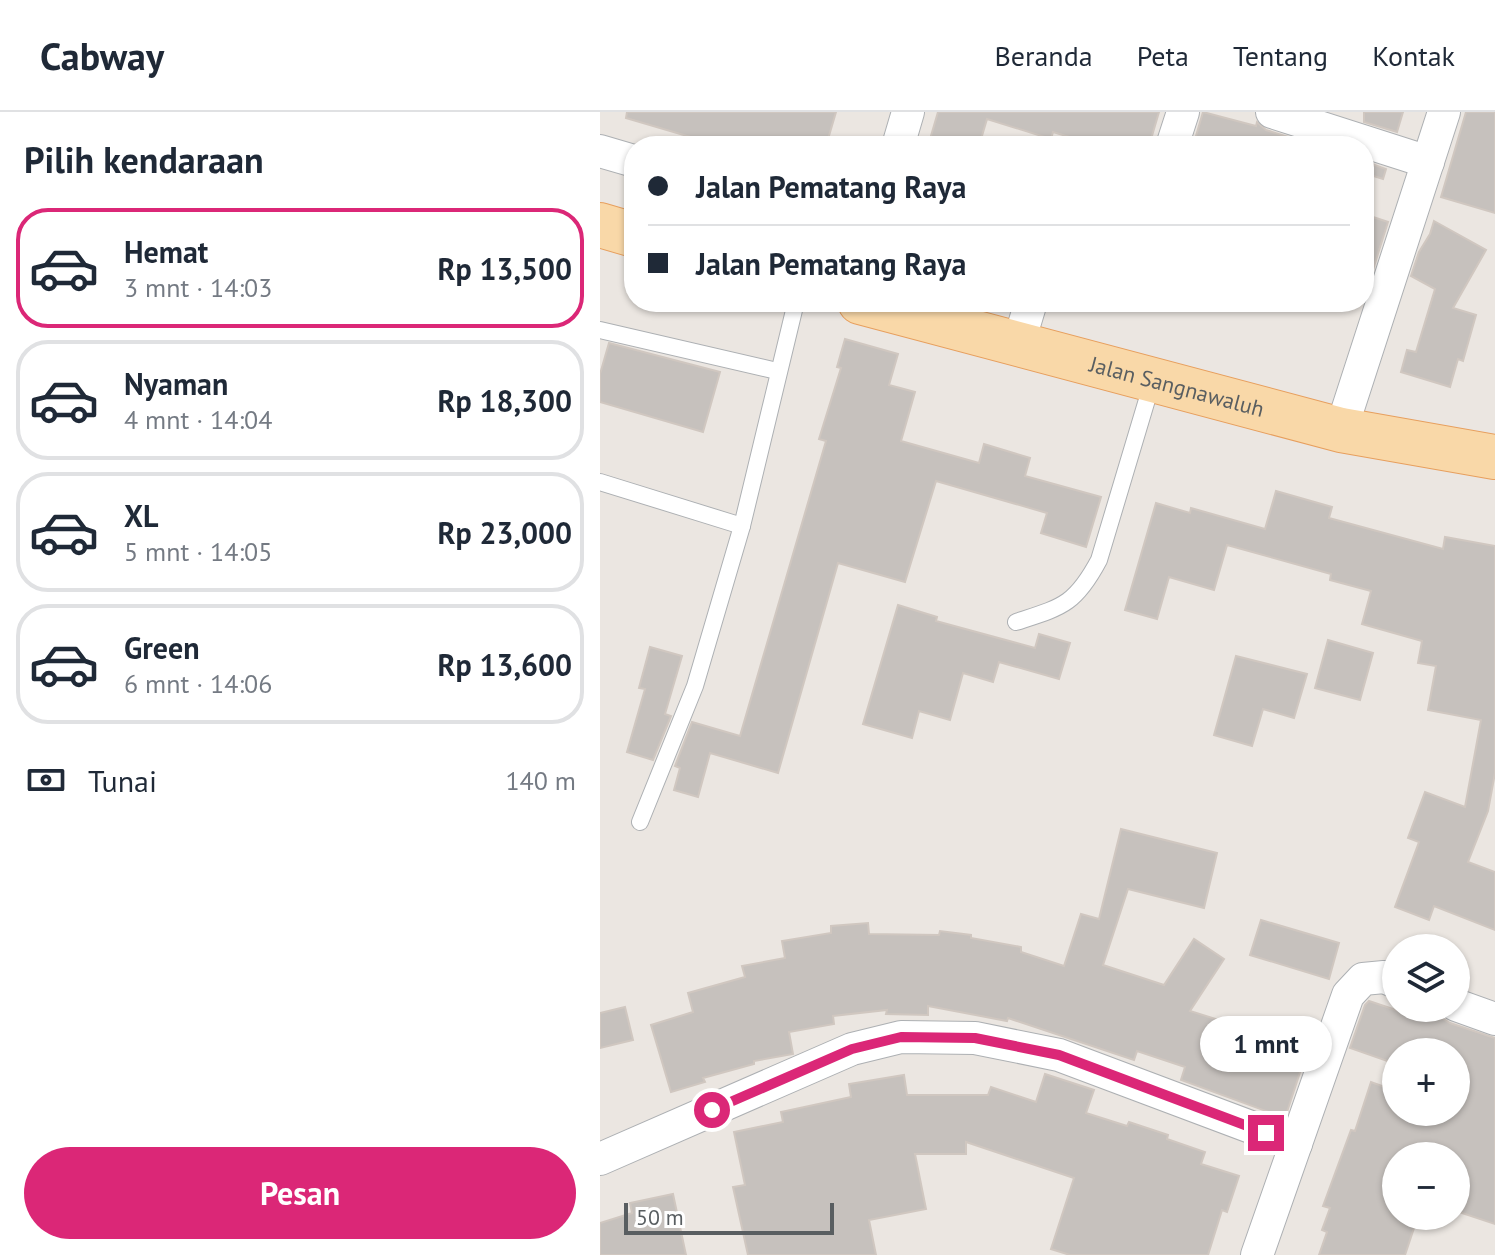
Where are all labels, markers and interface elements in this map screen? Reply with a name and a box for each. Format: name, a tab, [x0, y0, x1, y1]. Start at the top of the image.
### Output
text: Cabway	[40, 31, 164, 80]
text: Beranda	[994, 37, 1093, 74]
text: Peta	[1137, 37, 1189, 74]
text: Tentang	[1233, 37, 1328, 74]
text: Kontak	[1372, 37, 1455, 74]
text: Pilih kendaraan	[24, 136, 264, 183]
text: Jalan Pematang Raya	[696, 167, 966, 206]
icon: car	[28, 232, 100, 304]
text: Hemat	[124, 232, 208, 271]
text: Jalan Pematang Raya	[696, 244, 966, 283]
text: Rp 13,500	[438, 249, 572, 288]
text: 3 mnt · 14:03	[124, 271, 272, 304]
street label: Jalan Sangnawaluh	[1086, 349, 1267, 423]
icon: car	[28, 364, 100, 436]
text: Nyaman	[124, 364, 228, 403]
text: Rp 18,300	[438, 381, 572, 420]
text: 4 mnt · 14:04	[124, 403, 272, 436]
icon: car	[28, 496, 100, 568]
text: XL	[124, 496, 158, 535]
text: Rp 23,000	[438, 513, 572, 552]
text: 5 mnt · 14:05	[124, 535, 272, 568]
icon: car	[28, 628, 100, 700]
text: Green	[124, 628, 199, 667]
text: Rp 13,600	[438, 645, 572, 684]
text: 6 mnt · 14:06	[124, 667, 272, 700]
icon: cash	[24, 758, 68, 802]
text: Tunai	[88, 761, 157, 800]
text: 140 m	[505, 764, 576, 797]
map controls	[1382, 934, 1470, 1230]
button: layers	[1382, 934, 1470, 1022]
callout: 1 mnt	[1200, 1017, 1332, 1073]
text: 1 mnt	[1233, 1027, 1299, 1060]
button: +	[1382, 1038, 1470, 1126]
route start	[694, 1092, 730, 1128]
route end	[1248, 1115, 1284, 1151]
button: −	[1382, 1142, 1470, 1230]
button: Pesan	[24, 1147, 576, 1239]
scale bar	[624, 1199, 834, 1235]
text: 50 m	[636, 1203, 684, 1231]

